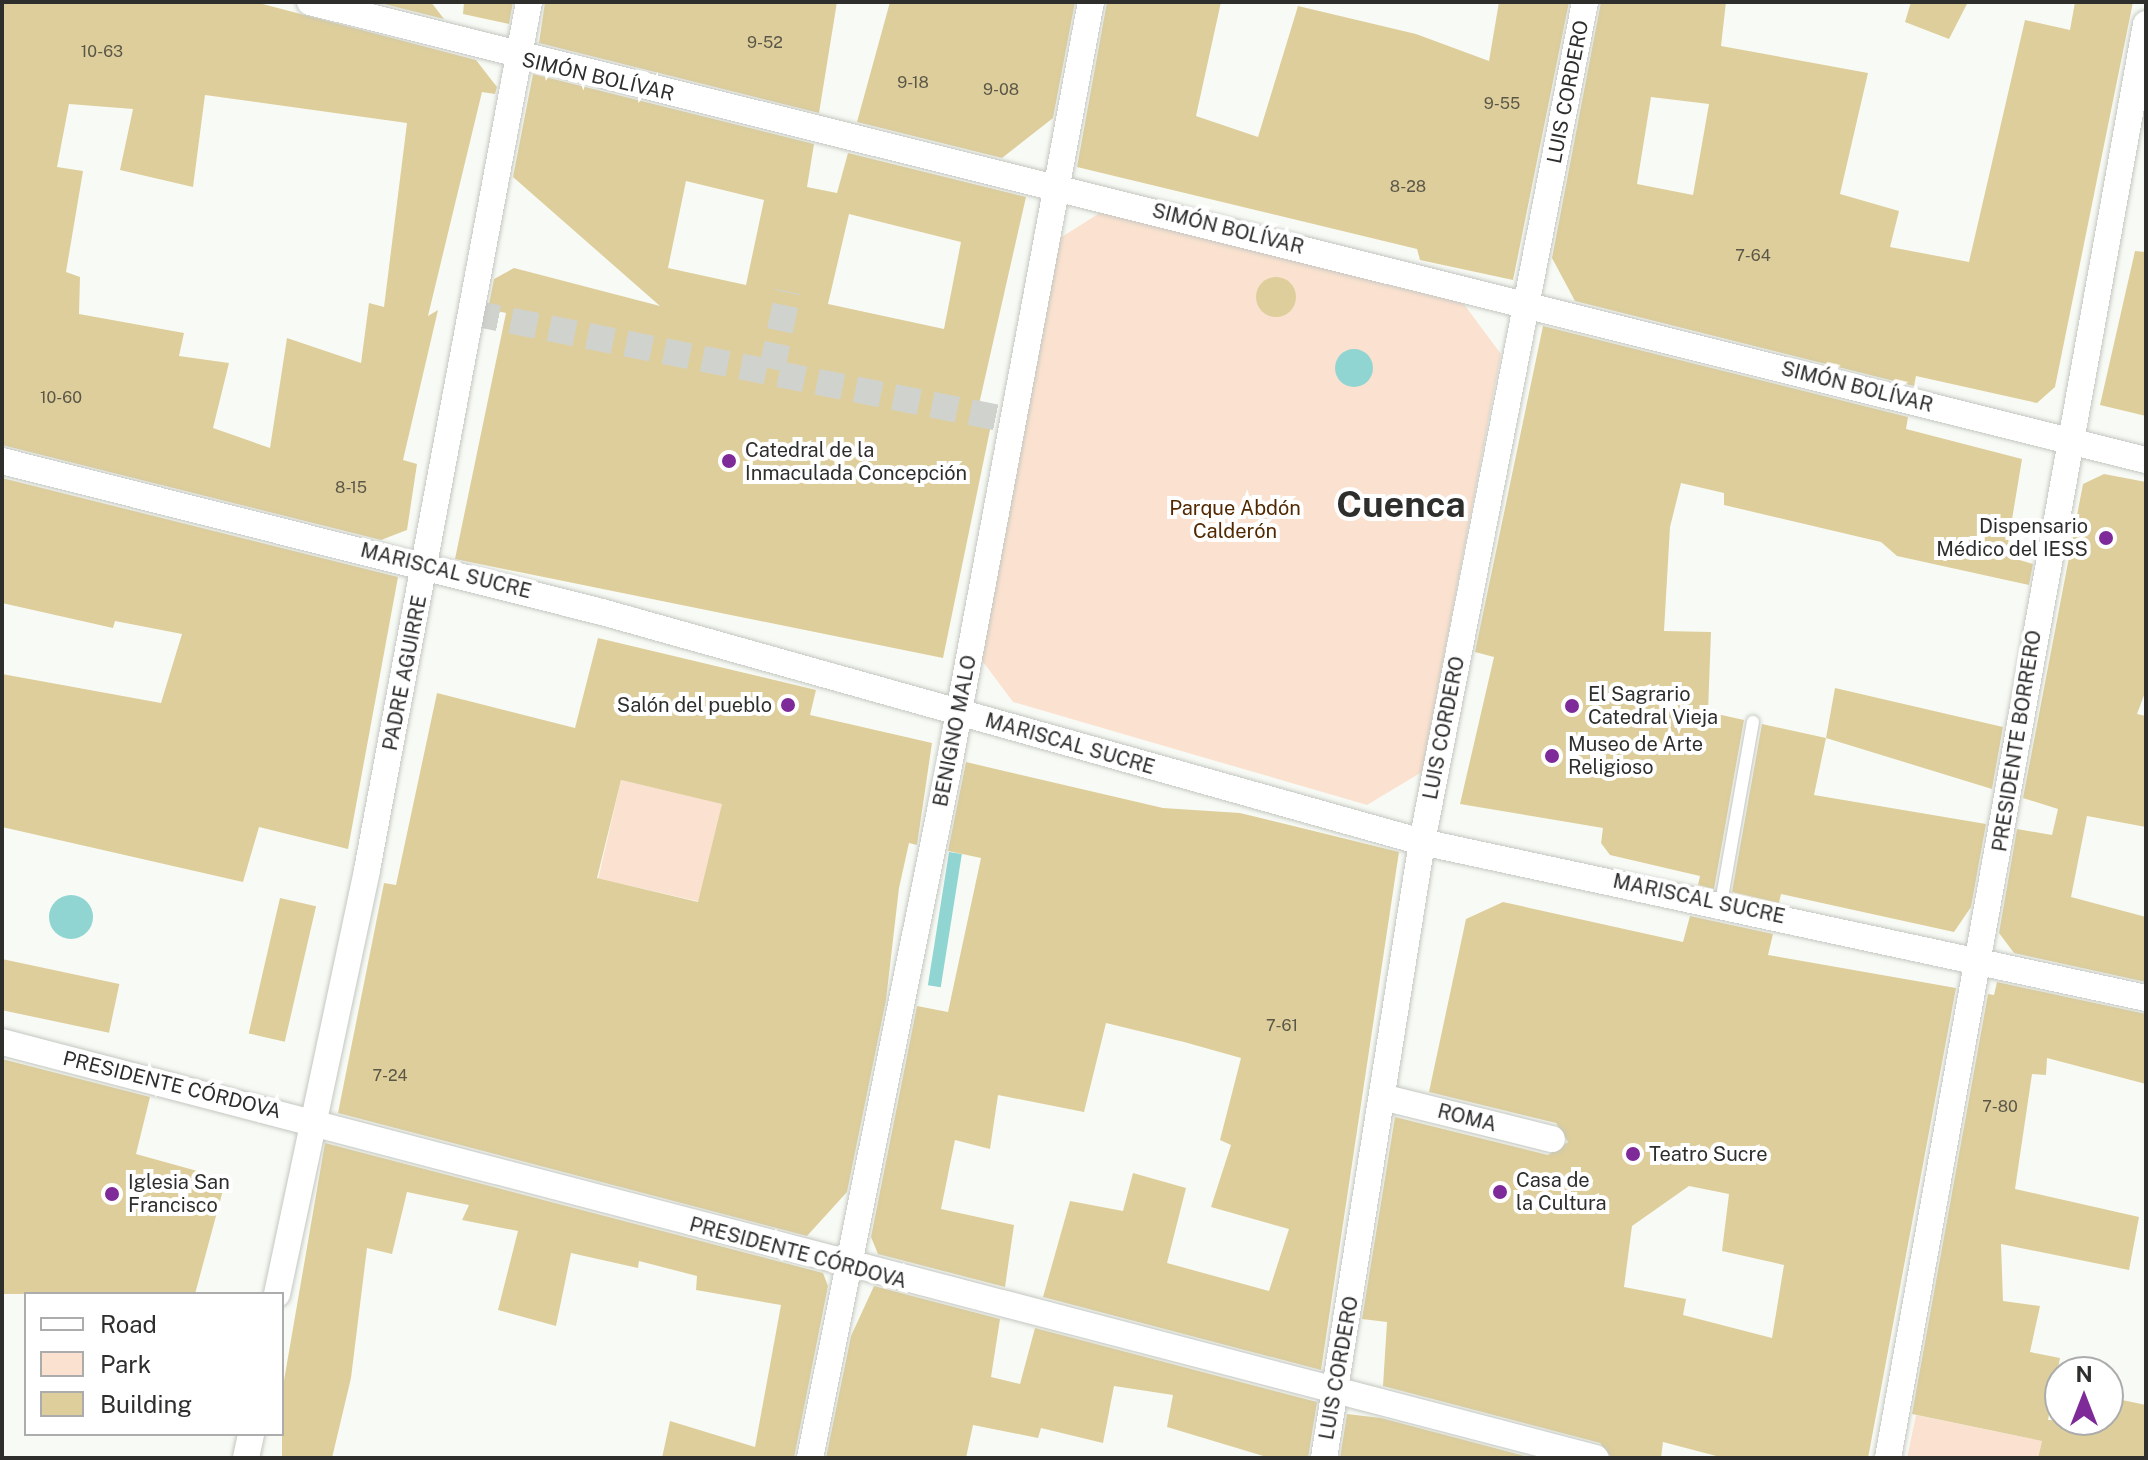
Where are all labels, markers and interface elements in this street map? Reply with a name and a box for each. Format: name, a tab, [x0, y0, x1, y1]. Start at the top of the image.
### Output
street label: LUIS CORDERO	[1542, 18, 1594, 166]
house number: 9-52	[747, 33, 783, 53]
house number: 10-63	[81, 42, 123, 62]
street label: SIMÓN BOLÍVAR	[520, 48, 676, 106]
house number: 9-18	[897, 73, 929, 93]
house number: 9-08	[983, 80, 1019, 100]
house number: 9-55	[1484, 94, 1520, 114]
house number: 8-28	[1390, 177, 1426, 197]
street label: SIMÓN BOLÍVAR	[1150, 199, 1306, 259]
house number: 7-64	[1735, 246, 1771, 266]
street label: SIMÓN BOLÍVAR	[1779, 357, 1935, 417]
house number: 10-60	[40, 388, 82, 408]
place label: Catedral de la Inmaculada Concepción	[745, 438, 967, 485]
marker: Catedral de la Inmaculada Concepción	[720, 452, 738, 470]
house number: 8-15	[335, 478, 367, 498]
district label: Cuenca	[1336, 483, 1466, 527]
park label: Parque Abdón Calderón	[1169, 496, 1301, 543]
place label: Dispensario Médico del IESS	[1936, 514, 2088, 561]
marker: Dispensario Médico del IESS	[2095, 527, 2117, 549]
street label: MARISCAL SUCRE	[358, 538, 534, 604]
street label: PADRE AGUIRRE	[378, 593, 432, 753]
street label: PRESIDENTE BORRERO	[1988, 629, 2046, 853]
street label: BENIGNO MALO	[929, 653, 981, 809]
street label: LUIS CORDERO	[1418, 654, 1470, 802]
place label: El Sagrario Catedral Vieja	[1588, 682, 1719, 729]
place label: Salón del pueblo	[617, 693, 772, 717]
marker: Salón del pueblo	[779, 696, 797, 714]
marker: El Sagrario Catedral Vieja	[1563, 697, 1581, 715]
street label: MARISCAL SUCRE	[982, 708, 1158, 780]
place label: Museo de Arte Religioso	[1568, 732, 1704, 779]
marker: Museo de Arte Religioso	[1543, 747, 1561, 765]
street label: MARISCAL SUCRE	[1611, 869, 1787, 929]
house number: 7-61	[1266, 1016, 1298, 1036]
street label: PRESIDENTE CÓRDOVA	[60, 1046, 284, 1124]
house number: 7-24	[372, 1066, 408, 1086]
house number: 7-80	[1982, 1097, 2018, 1117]
street label: ROMA	[1435, 1099, 1499, 1137]
place label: Teatro Sucre	[1649, 1142, 1768, 1166]
marker: Teatro Sucre	[1624, 1145, 1642, 1163]
place label: Casa de la Cultura	[1516, 1168, 1607, 1215]
place label: Iglesia San Francisco	[128, 1170, 230, 1217]
marker: Casa de la Cultura	[1491, 1183, 1509, 1201]
marker: Iglesia San Francisco	[103, 1185, 121, 1203]
street label: PRESIDENTE CÓRDOVA	[687, 1212, 909, 1294]
legend	[24, 1292, 284, 1436]
street label: LUIS CORDERO	[1315, 1294, 1363, 1442]
text: Road	[100, 1310, 157, 1338]
text: Park	[100, 1350, 151, 1378]
north arrow	[2044, 1356, 2124, 1436]
text: N	[2075, 1361, 2093, 1387]
text: Building	[100, 1390, 192, 1418]

